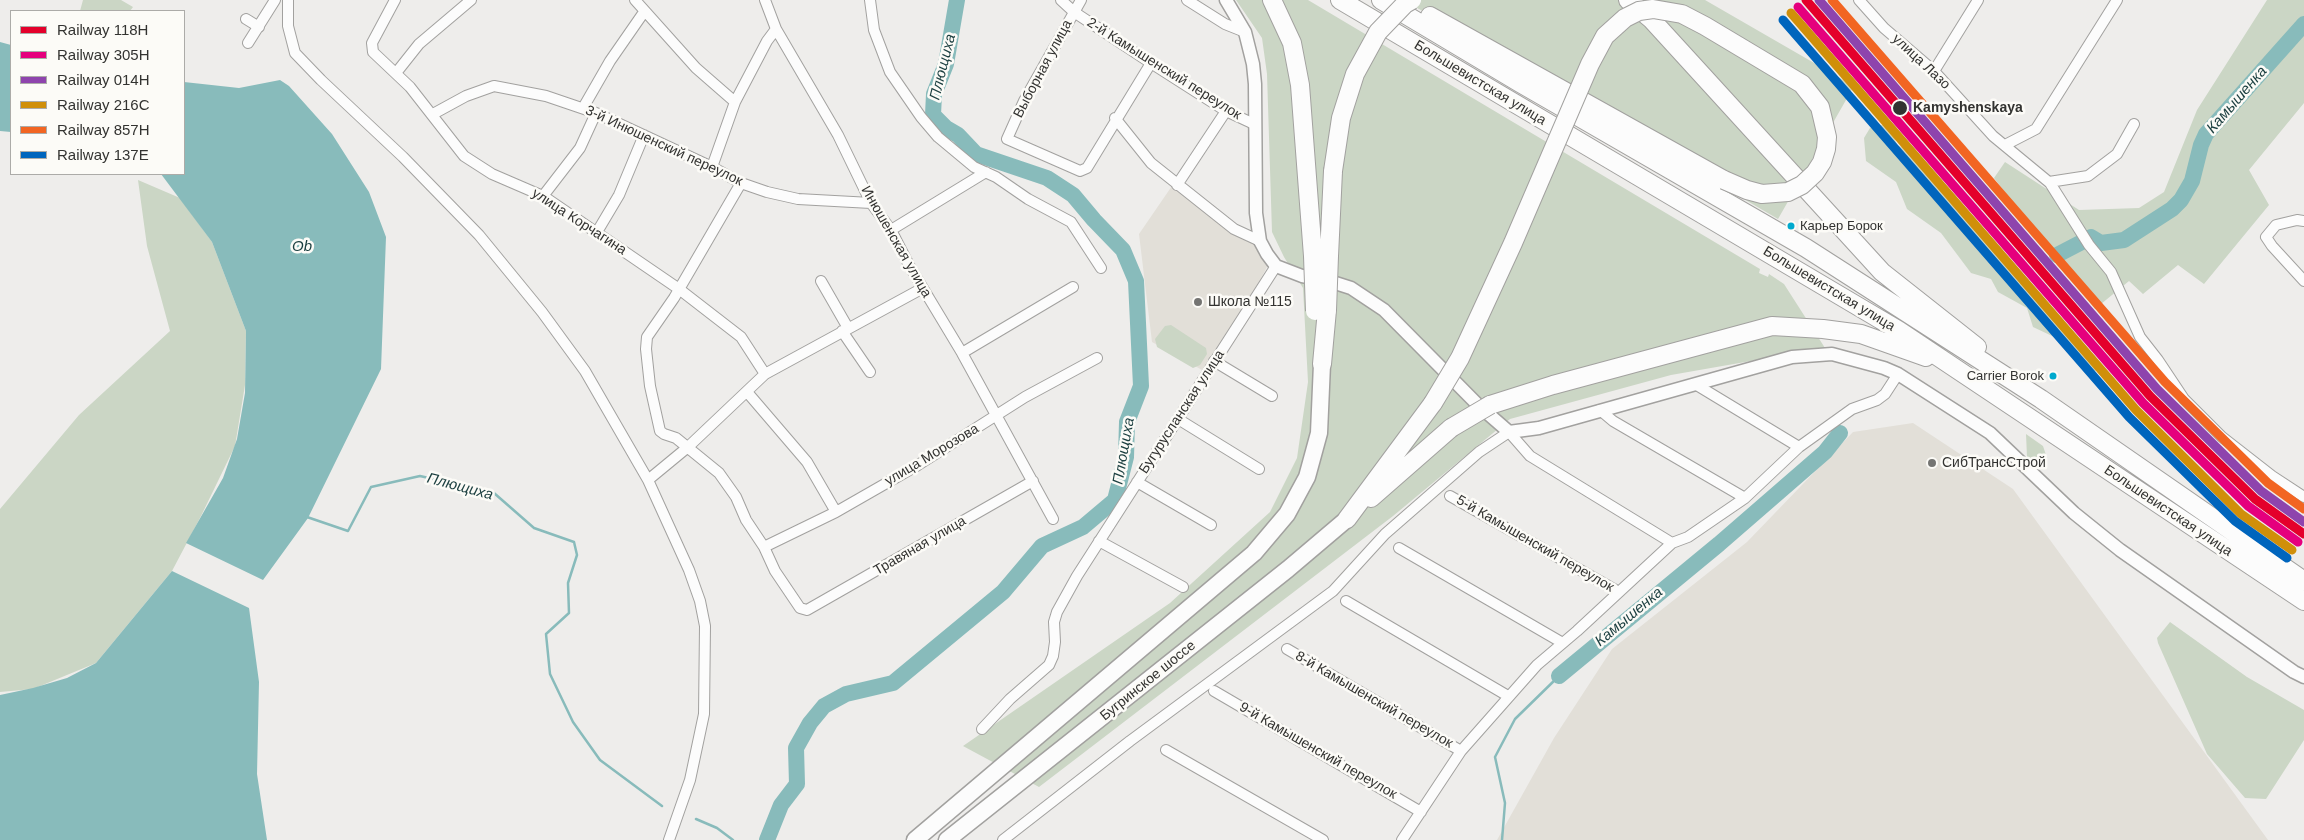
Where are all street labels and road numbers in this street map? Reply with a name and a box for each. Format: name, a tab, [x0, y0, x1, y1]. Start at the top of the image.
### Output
street label: 2-й Камышенский переулок	[1084, 14, 1244, 124]
street label: Выборная улица	[1010, 17, 1076, 121]
street label: улица Лазо	[1888, 31, 1954, 93]
street label: Большевистская улица	[1411, 37, 1549, 129]
street label: 3-й Инюшенский переулок	[583, 102, 745, 190]
street label: Инюшенская улица	[857, 183, 935, 301]
street label: улица Корчагина	[529, 185, 629, 259]
street label: Большевистская улица	[1760, 243, 1898, 335]
street label: Бугурусланская улица	[1136, 347, 1228, 477]
street label: улица Морозова	[882, 420, 982, 490]
street label: Большевистская улица	[2101, 462, 2235, 560]
street label: 5-й Камышенский переулок	[1453, 492, 1617, 596]
street label: Травяная улица	[871, 513, 969, 579]
street label: Бугринское шоссе	[1097, 637, 1199, 725]
street label: 8-й Камышенский переулок	[1292, 648, 1456, 752]
street label: 9-й Камышенский переулок	[1236, 699, 1400, 803]

